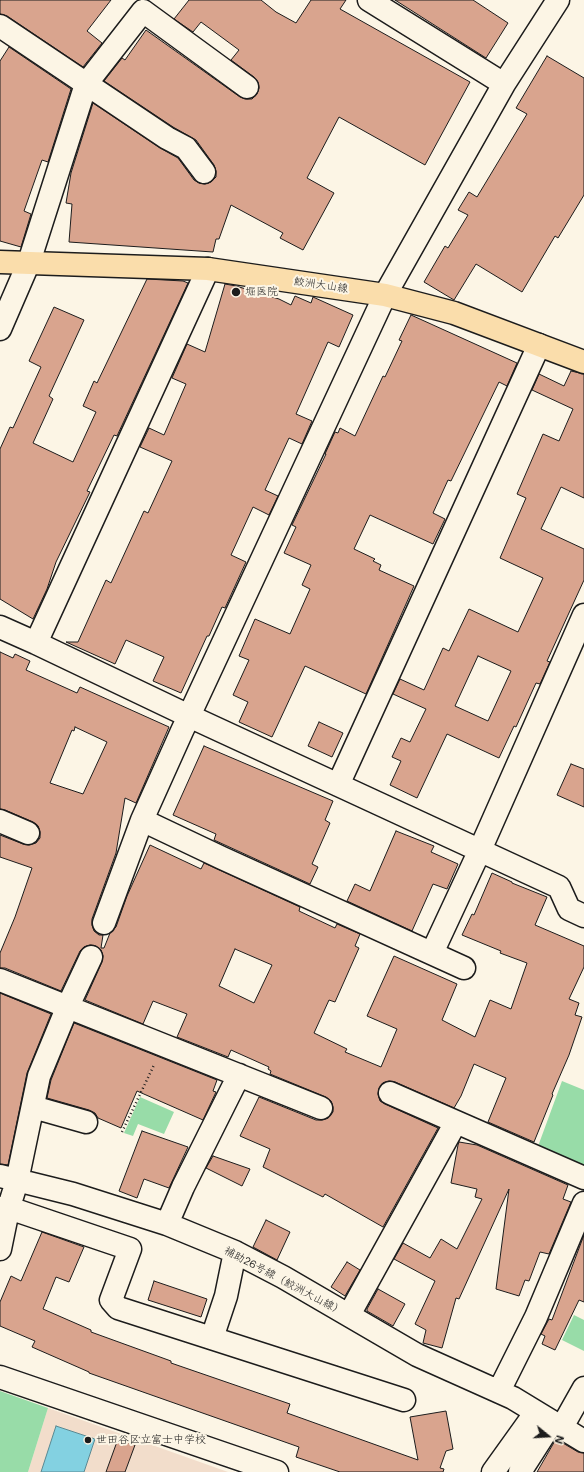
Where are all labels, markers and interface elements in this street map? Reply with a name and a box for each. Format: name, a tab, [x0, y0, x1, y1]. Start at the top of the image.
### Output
street label: 鮫洲大山線	[293, 275, 349, 295]
place label: 堀医院	[245, 285, 278, 299]
marker: 堀医院	[230, 286, 242, 298]
street label: 補助26号線（鮫洲大山線）	[222, 1244, 346, 1318]
north arrow	[528, 1416, 568, 1456]
place label: 世田谷区立富士中学校	[96, 1433, 206, 1447]
text: N	[551, 1434, 568, 1446]
marker: 世田谷区立富士中学校	[83, 1435, 93, 1445]

